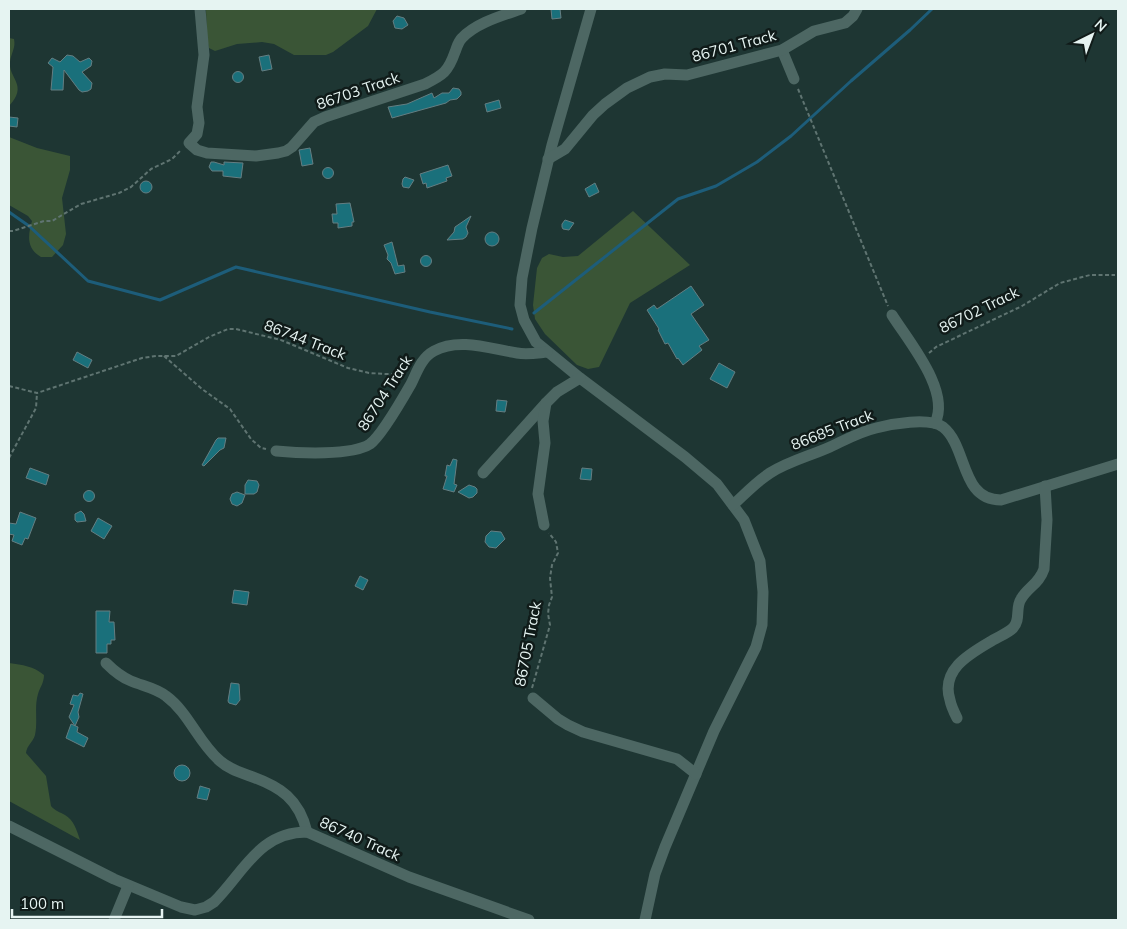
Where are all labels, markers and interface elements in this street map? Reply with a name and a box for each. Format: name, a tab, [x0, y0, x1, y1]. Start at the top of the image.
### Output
north arrow	[1067, 10, 1117, 60]
text: N	[1091, 15, 1111, 36]
street label: 86701 Track	[690, 25, 778, 66]
street label: 86703 Track	[314, 67, 402, 114]
street label: 86702 Track	[936, 282, 1022, 337]
street label: 86744 Track	[261, 315, 349, 364]
street label: 86704 Track	[353, 351, 416, 434]
street label: 86685 Track	[788, 405, 876, 454]
street label: 86705 Track	[510, 599, 545, 688]
street label: 86740 Track	[317, 812, 404, 865]
scale bar	[12, 886, 162, 918]
text: 100 m	[20, 894, 64, 913]

